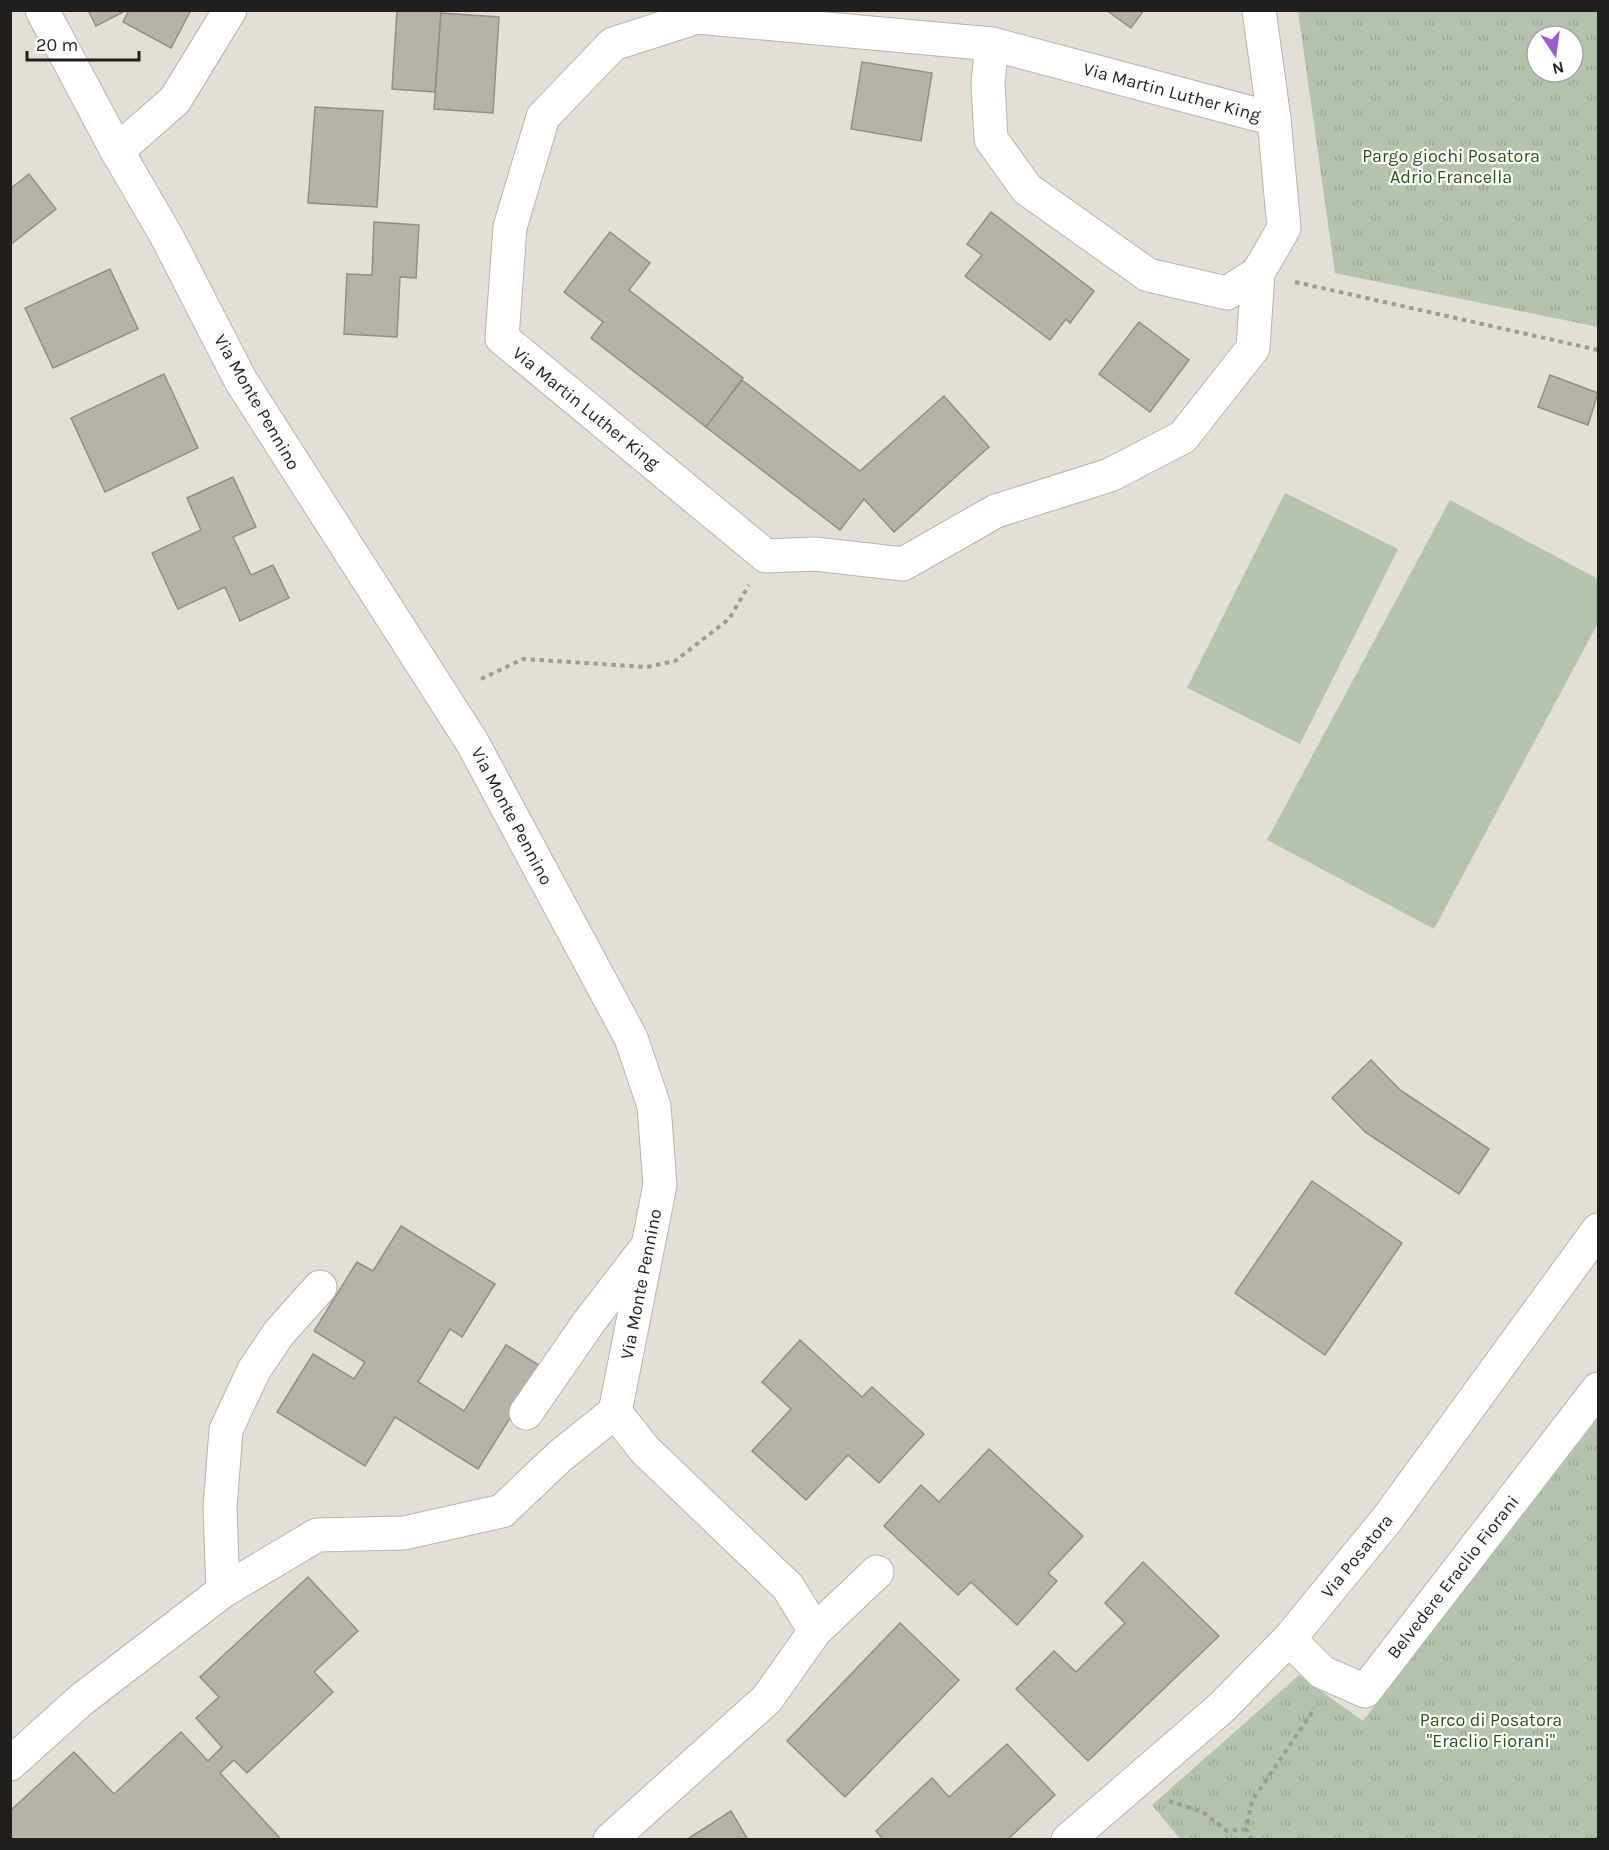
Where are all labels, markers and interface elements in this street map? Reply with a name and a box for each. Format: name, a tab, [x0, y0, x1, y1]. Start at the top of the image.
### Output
scale bar	[27, 24, 140, 62]
north arrow	[1525, 24, 1585, 84]
text: 20 m	[36, 34, 78, 56]
street label: Via Martin Luther King	[1081, 58, 1263, 126]
text: N	[1551, 58, 1566, 79]
park label: Pargo giochi Posatora Adrio Francella	[1362, 145, 1540, 188]
street label: Via Monte Pennino	[209, 330, 305, 474]
street label: Via Martin Luther King	[508, 342, 664, 474]
street label: Via Monte Pennino	[466, 743, 558, 889]
street label: Via Monte Pennino	[616, 1207, 666, 1361]
street label: Belvedere Eraclio Fiorani	[1382, 1491, 1524, 1663]
street label: Via Posatora	[1316, 1509, 1398, 1603]
park label: Parco di Posatora "Eraclio Fiorani"	[1420, 1709, 1562, 1752]

